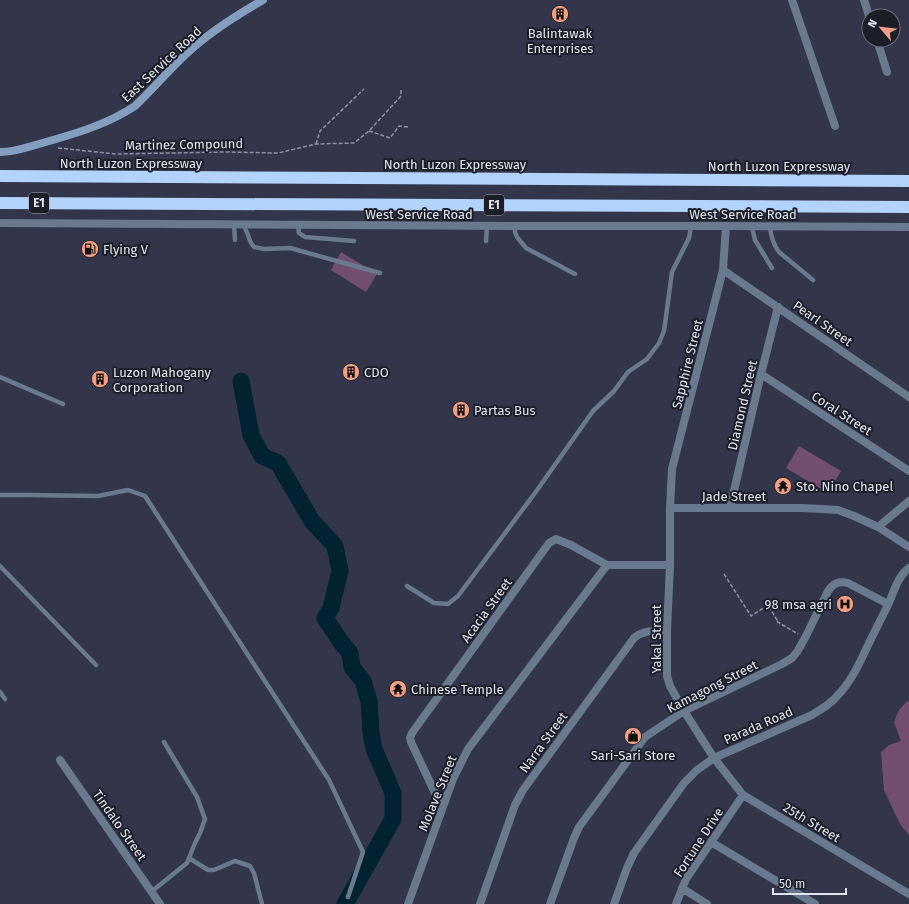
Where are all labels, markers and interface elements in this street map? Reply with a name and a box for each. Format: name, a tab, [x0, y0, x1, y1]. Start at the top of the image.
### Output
building icon: Balintawak Enterprises	[550, 4, 570, 24]
north arrow	[861, 8, 901, 48]
text: N	[865, 17, 880, 30]
street label: East Service Road	[118, 24, 204, 105]
place label: Balintawak Enterprises	[527, 26, 593, 56]
street label: Martinez Compound	[125, 136, 243, 153]
street label: North Luzon Expressway	[60, 156, 203, 171]
street label: North Luzon Expressway	[384, 157, 527, 172]
street label: North Luzon Expressway	[708, 159, 851, 174]
road number: E1	[29, 193, 49, 213]
road number: E1	[484, 195, 504, 215]
street label: West Service Road	[365, 207, 473, 222]
street label: West Service Road	[689, 207, 797, 222]
fuel station icon: Flying V	[80, 239, 100, 259]
place label: Flying V	[103, 242, 149, 257]
street label: Pearl Street	[790, 298, 855, 349]
street label: Sapphire Street	[669, 318, 706, 410]
street label: Diamond Street	[725, 358, 760, 452]
building icon: CDO	[341, 362, 361, 382]
place label: Luzon Mahogany Corporation	[113, 365, 212, 395]
place label: CDO	[364, 365, 389, 380]
building icon: Luzon Mahogany Corporation	[90, 369, 110, 389]
street label: Coral Street	[809, 388, 875, 439]
building icon: Partas Bus	[451, 400, 471, 420]
place label: Partas Bus	[474, 403, 536, 418]
temple icon: Sto. Nino Chapel	[773, 476, 793, 496]
place label: Sto. Nino Chapel	[796, 479, 893, 494]
street label: Jade Street	[702, 489, 767, 504]
street label: Acacia Street	[458, 575, 515, 646]
hospital icon: 98 msa agri	[835, 594, 855, 614]
place label: 98 msa agri	[765, 597, 832, 612]
street label: Yakal Street	[649, 604, 664, 674]
street label: Kamagong Street	[664, 657, 760, 716]
temple icon: Chinese Temple	[388, 679, 408, 699]
place label: Chinese Temple	[411, 682, 504, 697]
street label: Parada Road	[721, 704, 795, 747]
street label: Narra Street	[516, 709, 571, 776]
shop icon: Sari-Sari Store	[623, 726, 643, 746]
place label: Sari-Sari Store	[591, 748, 675, 763]
street label: Molave Street	[415, 753, 460, 833]
street label: Tindalo Street	[90, 787, 150, 864]
street label: 25th Street	[780, 800, 843, 845]
street label: Fortune Drive	[670, 805, 726, 880]
scale bar	[773, 870, 846, 896]
text: 50 m	[779, 877, 805, 891]

